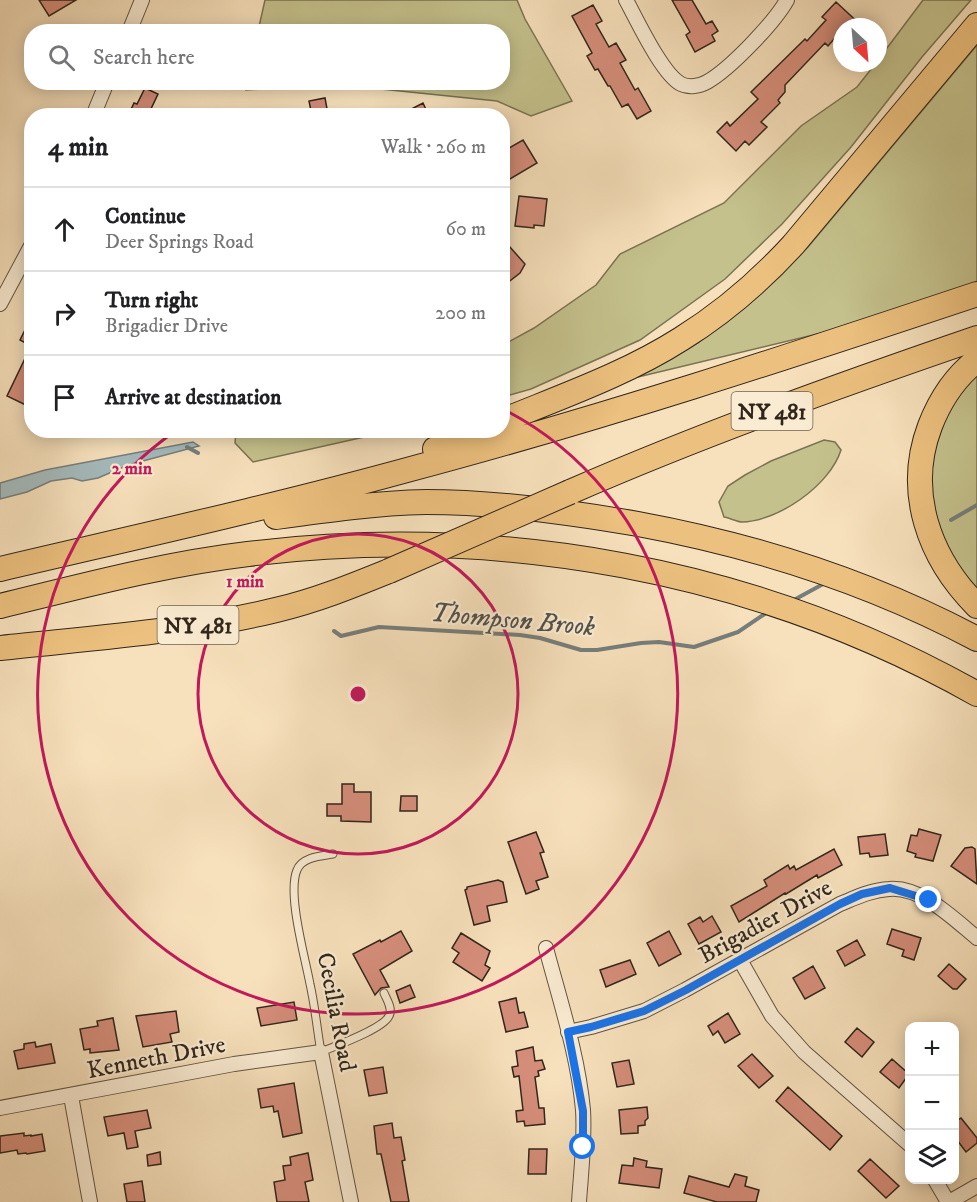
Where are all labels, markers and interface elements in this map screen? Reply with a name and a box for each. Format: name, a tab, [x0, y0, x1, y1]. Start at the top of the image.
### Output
north arrow	[833, 18, 887, 72]
search box	[24, 24, 510, 90]
icon: search	[45, 41, 78, 74]
text: Search here	[93, 44, 195, 71]
text: 4 min	[48, 131, 108, 164]
text: Walk · 260 m	[381, 135, 486, 160]
text: Continue	[105, 203, 186, 230]
icon: ahead	[48, 213, 81, 246]
text: 60 m	[446, 217, 486, 242]
text: Deer Springs Road	[105, 230, 254, 255]
text: Turn right	[105, 287, 198, 314]
icon: right	[48, 297, 81, 330]
text: 200 m	[435, 301, 486, 326]
text: Brigadier Drive	[105, 314, 228, 339]
icon: arrive	[48, 381, 81, 414]
text: Arrive at destination	[105, 384, 282, 411]
road number: NY 481	[732, 392, 812, 430]
text: 2 min	[112, 458, 153, 480]
text: 1 min	[226, 571, 265, 593]
water label: Thompson Brook	[429, 597, 596, 644]
road number: NY 481	[158, 606, 238, 644]
centre of rings	[348, 684, 368, 704]
street label: Brigadier Drive	[694, 873, 837, 971]
route end	[915, 886, 941, 912]
street label: Cecilia Road	[310, 950, 362, 1074]
map controls	[905, 1022, 959, 1184]
button: +	[905, 1022, 959, 1076]
street label: Kenneth Drive	[84, 1030, 228, 1086]
button: −	[905, 1076, 959, 1130]
button: layers	[905, 1130, 959, 1184]
route start	[569, 1133, 595, 1159]

